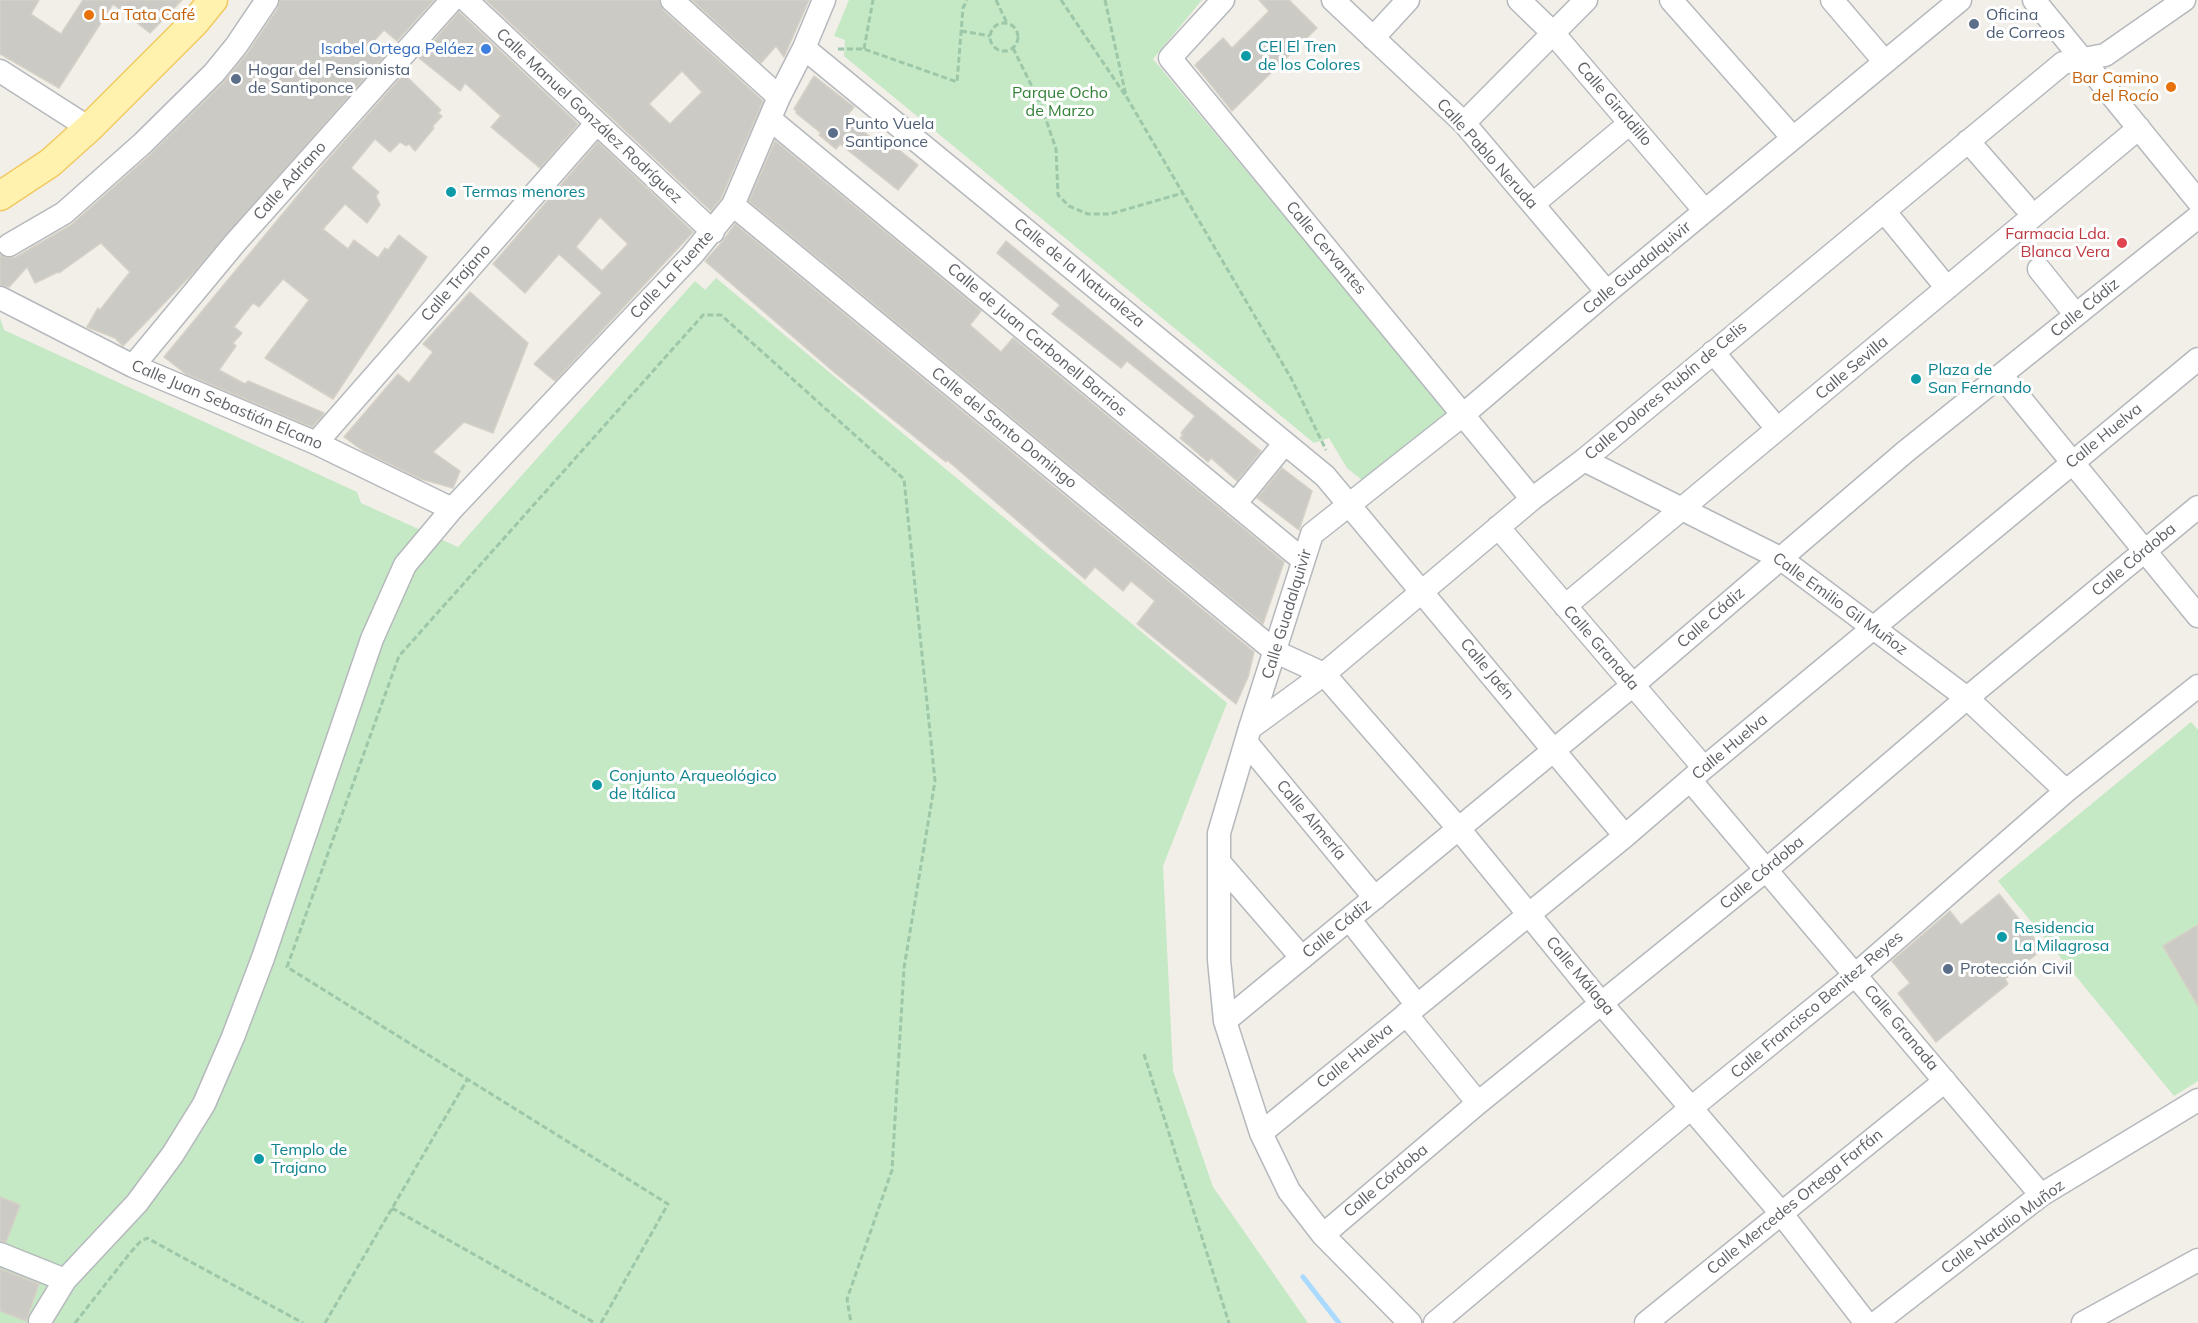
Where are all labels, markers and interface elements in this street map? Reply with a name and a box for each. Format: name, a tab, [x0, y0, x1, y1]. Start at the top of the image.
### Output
place label: La Tata Café	[101, 5, 195, 25]
place label: Oficina de Correos	[1986, 5, 2065, 43]
marker: La Tata Café	[82, 8, 96, 22]
marker: Oficina de Correos	[1967, 17, 1981, 31]
street label: Calle Manuel González Rodríguez	[492, 25, 686, 207]
place label: CEI El Tren de los Colores	[1258, 37, 1360, 75]
place label: Isabel Ortega Peláez	[321, 39, 474, 59]
marker: Isabel Ortega Peláez	[479, 42, 493, 56]
marker: CEI El Tren de los Colores	[1239, 49, 1253, 63]
street label: Calle Giraldillo	[1572, 58, 1656, 150]
place label: Hogar del Pensionista de Santiponce	[248, 60, 410, 98]
place label: Bar Camino del Rocío	[2072, 68, 2159, 106]
marker: Hogar del Pensionista de Santiponce	[229, 72, 243, 86]
marker: Bar Camino del Rocío	[2164, 80, 2178, 94]
park label: Parque Ocho de Marzo	[1012, 83, 1108, 121]
street label: Calle Pablo Neruda	[1432, 95, 1542, 213]
place label: Punto Vuela Santiponce	[845, 114, 934, 152]
marker: Punto Vuela Santiponce	[826, 126, 840, 140]
street label: Calle Adriano	[249, 137, 331, 225]
place label: Termas menores	[463, 182, 585, 202]
marker: Termas menores	[444, 185, 458, 199]
street label: Calle Cervantes	[1281, 198, 1371, 298]
street label: Calle de la Naturaleza	[1010, 214, 1148, 332]
street label: Calle Guadalquivir	[1579, 217, 1695, 319]
place label: Farmacia Lda. Blanca Vera	[2005, 224, 2110, 262]
street label: Calle La Fuente	[626, 227, 718, 323]
marker: Farmacia Lda. Blanca Vera	[2115, 236, 2129, 250]
street label: Calle Trajano	[417, 240, 495, 326]
street label: Calle de Juan Carbonell Barrios	[943, 259, 1131, 421]
street label: Calle Cádiz	[2047, 274, 2123, 342]
street label: Calle Dolores Rubín de Celis	[1581, 318, 1751, 464]
street label: Calle Sevilla	[1812, 332, 1892, 404]
street label: Calle Juan Sebastián Elcano	[128, 356, 326, 454]
place label: Plaza de San Fernando	[1928, 360, 2031, 398]
street label: Calle del Santo Domingo	[927, 363, 1081, 493]
marker: Plaza de San Fernando	[1909, 372, 1923, 386]
street label: Calle Huelva	[2062, 399, 2146, 473]
street label: Calle Córdoba	[2088, 519, 2180, 601]
street label: Calle Guadalquivir	[1258, 547, 1316, 681]
street label: Calle Emilio Gil Muñoz	[1769, 549, 1911, 659]
street label: Calle Cádiz	[1673, 584, 1749, 652]
street label: Calle Granada	[1559, 602, 1643, 694]
street label: Calle Jaén	[1456, 635, 1518, 703]
street label: Calle Huelva	[1688, 710, 1772, 784]
place label: Conjunto Arqueológico de Itálica	[609, 766, 777, 804]
street label: Calle Almería	[1272, 776, 1350, 864]
marker: Conjunto Arqueológico de Itálica	[590, 778, 604, 792]
street label: Calle Córdoba	[1716, 832, 1808, 914]
street label: Calle Cádiz	[1299, 895, 1375, 963]
place label: Residencia La Milagrosa	[2014, 918, 2109, 956]
street label: Calle Francisco Benitez Reyes	[1727, 927, 1907, 1083]
marker: Residencia La Milagrosa	[1995, 930, 2009, 944]
street label: Calle Málaga	[1542, 933, 1618, 1019]
place label: Protección Civil	[1960, 959, 2072, 979]
marker: Protección Civil	[1941, 962, 1955, 976]
street label: Calle Granada	[1860, 981, 1942, 1075]
street label: Calle Huelva	[1313, 1019, 1397, 1093]
street label: Calle Mercedes Ortega Farfán	[1703, 1125, 1887, 1279]
place label: Templo de Trajano	[271, 1140, 347, 1178]
street label: Calle Córdoba	[1340, 1140, 1432, 1222]
marker: Templo de Trajano	[252, 1152, 266, 1166]
street label: Calle Natalio Muñoz	[1937, 1176, 2069, 1278]

